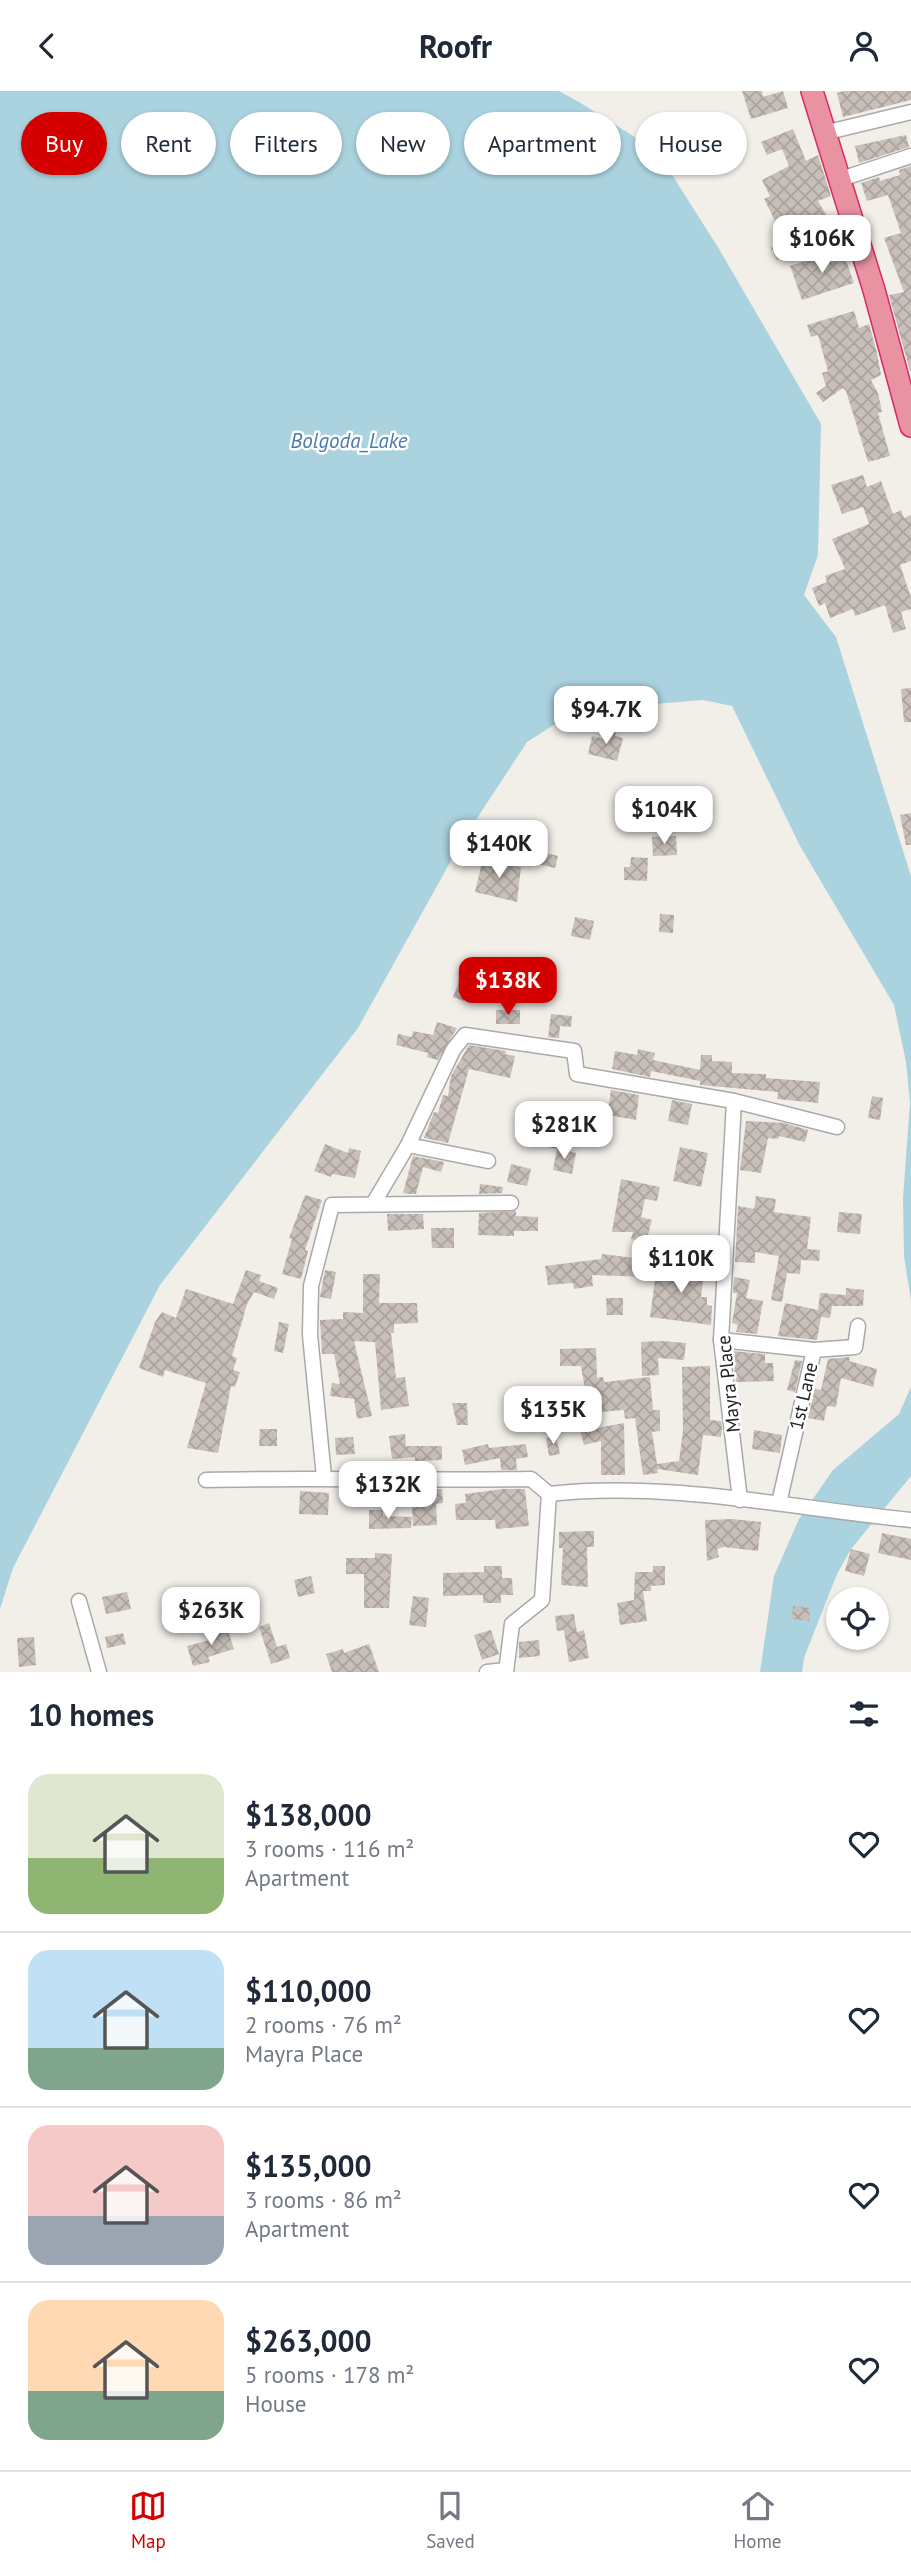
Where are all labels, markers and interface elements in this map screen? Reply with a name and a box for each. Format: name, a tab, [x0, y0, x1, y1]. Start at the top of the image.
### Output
text: Roofr	[419, 25, 492, 67]
icon: back	[28, 27, 66, 65]
icon: person	[845, 27, 883, 65]
chip: Buy	[21, 112, 107, 175]
chip: Rent	[121, 112, 216, 175]
chip: Filters	[230, 112, 342, 175]
chip: New	[356, 112, 450, 175]
chip: Apartment	[464, 112, 621, 175]
chip: House	[635, 112, 747, 175]
pin: $106K	[773, 215, 871, 275]
text: $106K	[789, 223, 855, 252]
water label: Bolgoda_Lake	[291, 427, 408, 454]
pin: $94.7K	[549, 687, 663, 746]
text: $94.7K	[570, 694, 642, 723]
pin: $104K	[615, 787, 713, 846]
text: $104K	[631, 794, 697, 823]
pin: $140K	[450, 821, 548, 880]
text: $140K	[466, 828, 532, 857]
pin: $138K	[459, 957, 557, 1017]
text: $138K	[475, 965, 541, 994]
pin: $281K	[515, 1101, 613, 1161]
text: $281K	[531, 1109, 597, 1138]
pin: $110K	[632, 1235, 730, 1295]
text: $110K	[648, 1243, 714, 1272]
street label: Mayra Place	[711, 1334, 745, 1434]
street label: 1st Lane	[784, 1360, 822, 1432]
pin: $135K	[504, 1387, 602, 1446]
text: $135K	[520, 1394, 586, 1423]
pin: $132K	[339, 1461, 437, 1521]
text: $132K	[355, 1469, 421, 1498]
pin: $263K	[162, 1587, 260, 1647]
map controls	[826, 1587, 889, 1650]
button: locate	[826, 1587, 889, 1650]
text: $263K	[178, 1595, 244, 1624]
text: 10 homes	[28, 1695, 154, 1734]
icon: filters	[845, 1695, 883, 1733]
text: $138,000	[245, 1795, 372, 1834]
icon: home	[84, 1802, 168, 1886]
icon: heart	[845, 1825, 883, 1863]
text: 3 rooms · 116 m²	[245, 1834, 414, 1863]
text: Apartment	[245, 1863, 349, 1892]
text: $110,000	[245, 1971, 372, 2010]
icon: home	[84, 1978, 168, 2062]
icon: heart	[845, 2001, 883, 2039]
text: 2 rooms · 76 m²	[245, 2010, 402, 2039]
text: Mayra Place	[245, 2039, 363, 2068]
text: $135,000	[245, 2146, 372, 2185]
icon: home	[84, 2153, 168, 2237]
icon: heart	[845, 2176, 883, 2214]
text: 3 rooms · 86 m²	[245, 2185, 402, 2214]
text: Apartment	[245, 2214, 349, 2243]
text: $263,000	[245, 2321, 372, 2360]
icon: home	[84, 2328, 168, 2412]
icon: heart	[845, 2351, 883, 2389]
text: 5 rooms · 178 m²	[245, 2360, 414, 2389]
text: House	[245, 2389, 307, 2418]
tab: Map	[129, 2487, 167, 2553]
tab: Saved	[426, 2487, 475, 2553]
tab: Home	[733, 2487, 782, 2553]

